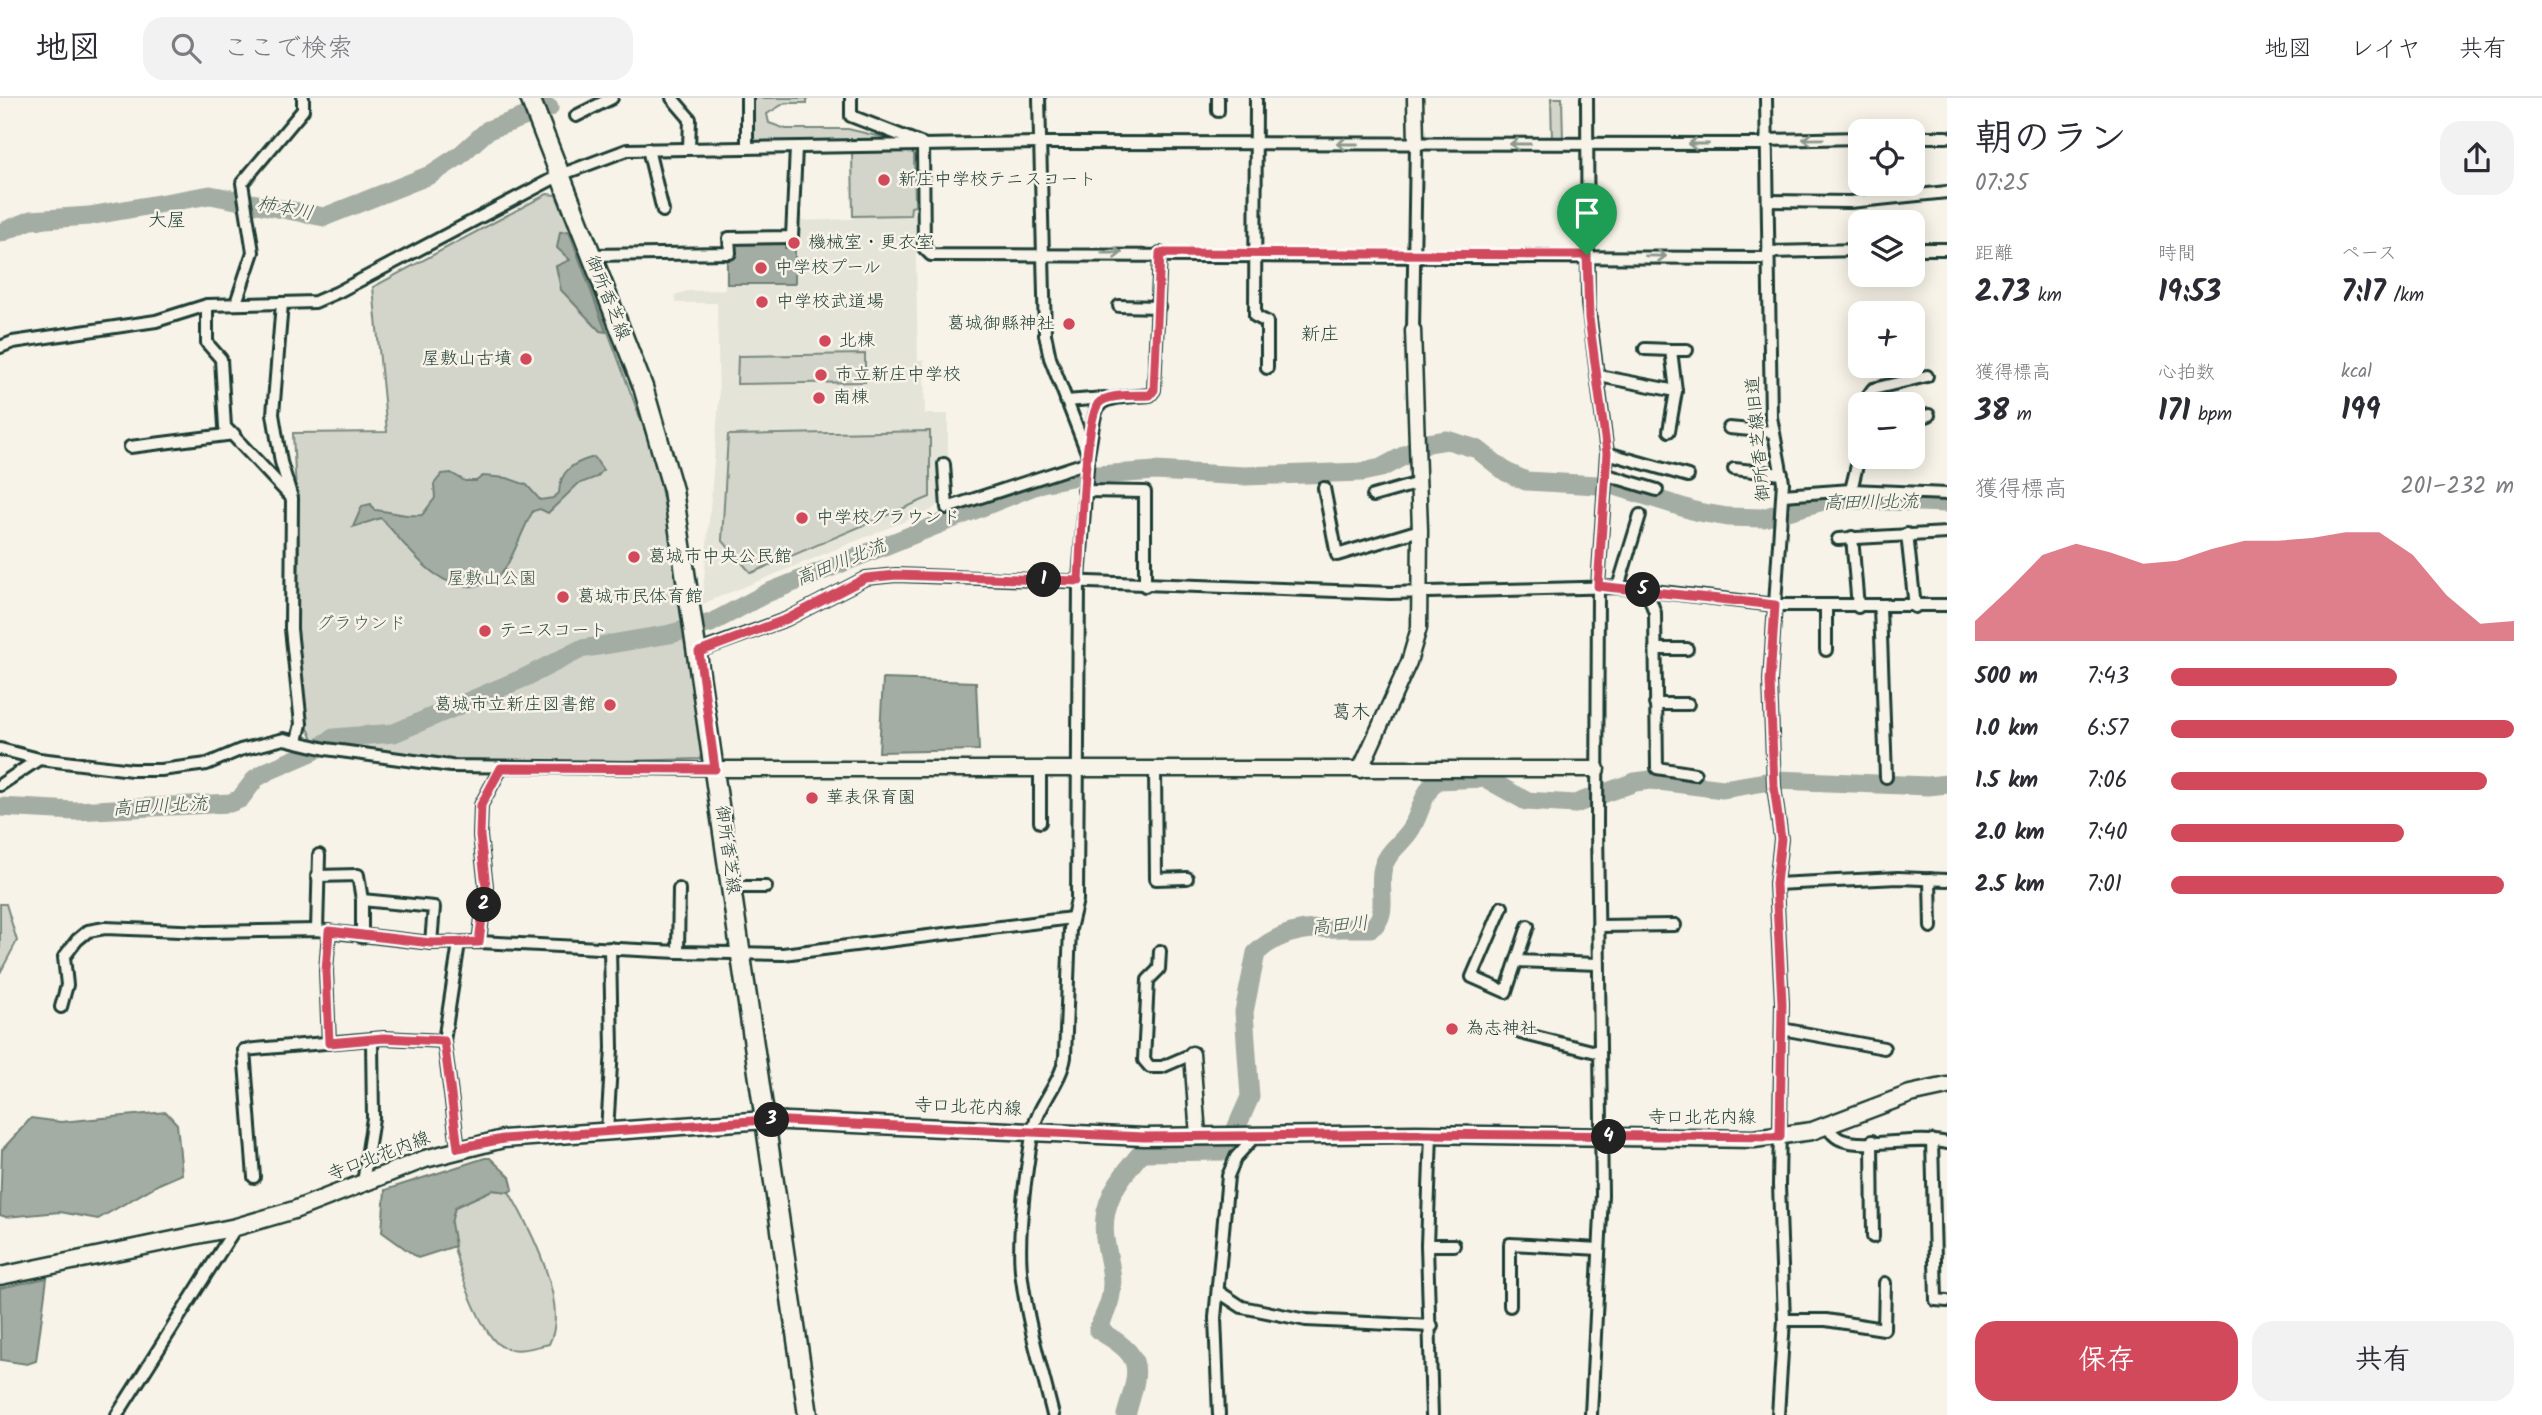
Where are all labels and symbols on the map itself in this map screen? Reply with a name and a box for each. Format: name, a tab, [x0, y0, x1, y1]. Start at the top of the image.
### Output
one-way arrow	[1802, 132, 1825, 146]
one-way arrow	[1508, 137, 1531, 151]
one-way arrow	[1687, 137, 1710, 151]
one-way arrow	[1336, 138, 1359, 151]
place label: 新庄中学校テニスコート	[898, 166, 1096, 195]
marker: 新庄中学校テニスコート	[876, 172, 892, 188]
pin	[1557, 183, 1617, 255]
water label: 柿本川	[254, 189, 316, 229]
district label: 大屋	[148, 206, 186, 236]
place label: 機械室・更衣室	[808, 229, 934, 258]
marker: 機械室・更衣室	[786, 235, 802, 251]
one-way arrow	[1100, 246, 1123, 260]
one-way arrow	[1644, 249, 1667, 263]
street label: 御所香芝線	[577, 251, 637, 345]
place label: 中学校プール	[775, 254, 881, 283]
marker: 中学校プール	[753, 260, 769, 276]
place label: 中学校武道場	[776, 288, 884, 317]
marker: 中学校武道場	[754, 294, 770, 310]
place label: 葛城御縣神社	[947, 310, 1055, 339]
marker: 葛城御縣神社	[1061, 316, 1077, 332]
district label: 新庄	[1301, 320, 1339, 350]
place label: 北棟	[839, 327, 875, 356]
marker: 北棟	[817, 333, 833, 349]
place label: 屋敷山古墳	[422, 345, 512, 374]
marker: 屋敷山古墳	[518, 351, 534, 367]
place label: 市立新庄中学校	[835, 361, 961, 390]
marker: 市立新庄中学校	[813, 367, 829, 383]
street label: 御所香芝線旧道	[1739, 375, 1779, 503]
place label: 南棟	[833, 384, 869, 413]
marker: 南棟	[811, 390, 827, 406]
water label: 高田川北流	[1823, 487, 1920, 519]
place label: 中学校グラウンド	[816, 504, 960, 533]
marker: 中学校グラウンド	[794, 510, 810, 526]
water label: 高田川北流	[791, 531, 892, 595]
place label: 葛城市中央公民館	[648, 543, 792, 572]
marker: 葛城市中央公民館	[626, 549, 642, 565]
pin: 1	[1026, 562, 1062, 598]
park label: 屋敷山公園	[447, 565, 537, 594]
pin: 5	[1626, 573, 1660, 608]
place label: 葛城市民体育館	[577, 583, 703, 612]
marker: 葛城市民体育館	[555, 589, 571, 605]
park label: グラウンド	[316, 610, 406, 639]
place label: テニスコート	[499, 617, 607, 646]
marker: テニスコート	[477, 623, 493, 639]
place label: 葛城市立新庄図書館	[434, 691, 596, 720]
marker: 葛城市立新庄図書館	[602, 697, 618, 713]
district label: 葛木	[1332, 698, 1370, 728]
place label: 華表保育園	[826, 784, 916, 813]
water label: 高田川北流	[112, 789, 209, 824]
marker: 華表保育園	[804, 790, 820, 806]
street label: 御所香芝線	[706, 803, 748, 897]
pin: 2	[466, 888, 502, 922]
water label: 高田川	[1310, 909, 1370, 943]
place label: 為志神社	[1466, 1015, 1538, 1044]
marker: 為志神社	[1444, 1021, 1460, 1037]
street label: 寺口北花内線	[914, 1092, 1022, 1124]
pin: 3	[754, 1102, 790, 1138]
street label: 寺口北花内線	[1648, 1104, 1756, 1133]
pin: 4	[1592, 1119, 1626, 1154]
street label: 寺口北花内線	[323, 1124, 435, 1190]

